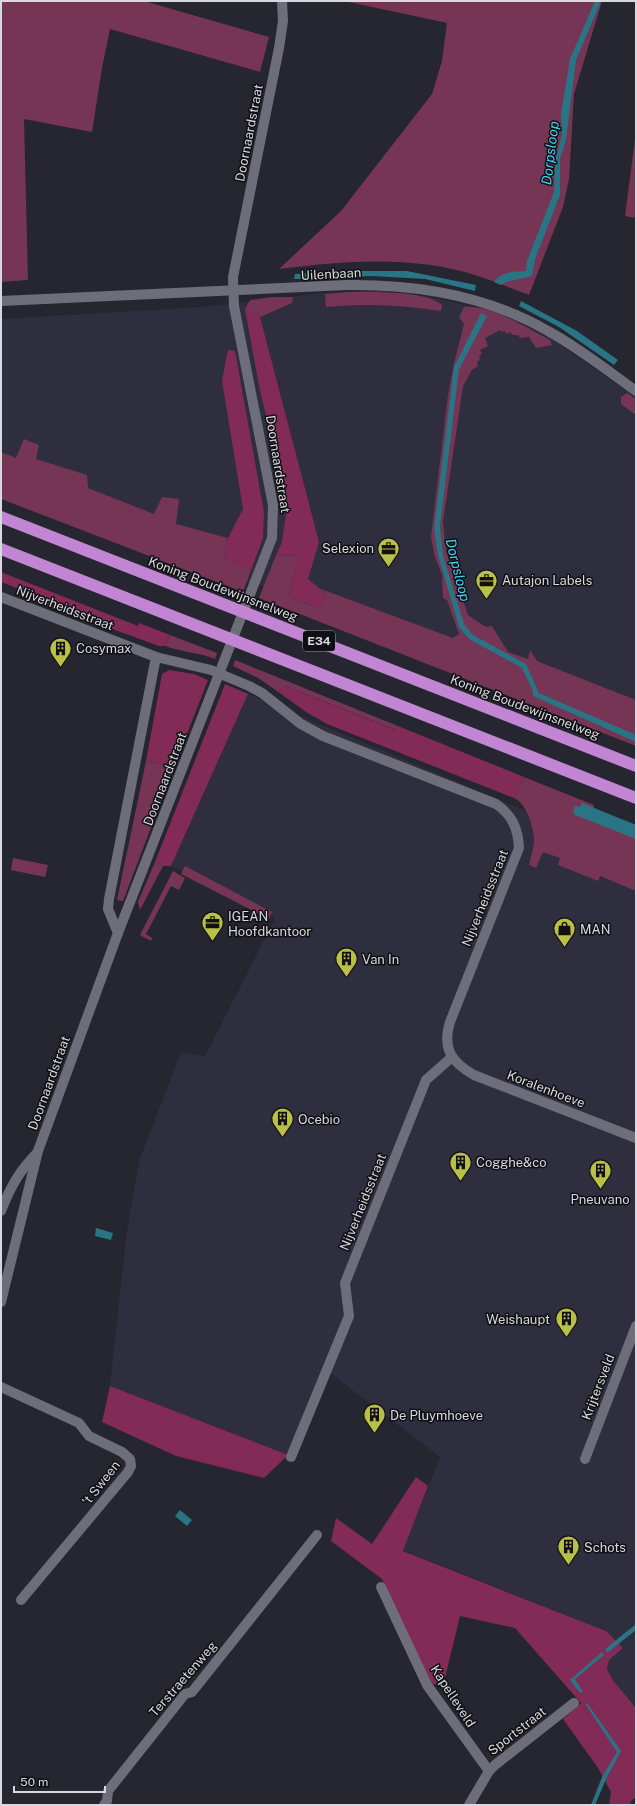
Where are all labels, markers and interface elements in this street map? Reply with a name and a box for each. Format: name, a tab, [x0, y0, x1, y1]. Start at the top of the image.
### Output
street label: Doornaardstraat	[232, 83, 266, 183]
water label: Dorpsloop	[538, 120, 562, 186]
street label: Uilenbaan	[300, 265, 362, 283]
street label: Doornaardstraat	[263, 414, 293, 514]
office icon: Selexion	[376, 535, 402, 568]
water label: Dorpsloop	[442, 537, 474, 603]
place label: Selexion	[322, 541, 374, 556]
street label: Koning Boudewijnsnelweg	[146, 554, 300, 624]
office icon: Autajon Labels	[473, 567, 499, 600]
place label: Autajon Labels	[502, 573, 592, 588]
street label: Nijverheidsstraat	[14, 583, 116, 633]
road number: E34	[303, 631, 335, 651]
building icon: Cosymax	[47, 635, 73, 668]
place label: Cosymax	[76, 641, 131, 656]
street label: Koning Boudewijnsnelweg	[448, 672, 602, 742]
street label: Doornaardstraat	[140, 730, 190, 828]
street label: Nijverheidsstraat	[459, 847, 511, 949]
place label: IGEAN Hoofdkantoor	[228, 909, 311, 939]
office icon: IGEAN Hoofdkantoor	[200, 910, 226, 943]
shop icon: MAN	[552, 916, 578, 949]
place label: MAN	[580, 922, 611, 937]
building icon: Van In	[333, 946, 359, 979]
place label: Van In	[362, 952, 399, 967]
street label: Doornaardstraat	[25, 1034, 73, 1132]
street label: Koralenhoeve	[505, 1067, 587, 1111]
building icon: Ocebio	[270, 1106, 296, 1139]
place label: Ocebio	[298, 1112, 340, 1127]
building icon: Cogghe&co	[448, 1149, 474, 1182]
street label: Nijverheidsstraat	[337, 1151, 389, 1253]
place label: Cogghe&co	[476, 1155, 547, 1170]
building icon: Pneuvano	[587, 1158, 613, 1191]
place label: Pneuvano	[570, 1192, 630, 1207]
building icon: Weishaupt	[553, 1306, 579, 1339]
place label: Weishaupt	[486, 1312, 550, 1327]
street label: Krijtersveld	[579, 1352, 617, 1422]
building icon: De Pluymhoeve	[362, 1402, 388, 1435]
place label: De Pluymhoeve	[390, 1408, 483, 1423]
street label: 't Sween	[79, 1458, 123, 1508]
building icon: Schots	[555, 1534, 581, 1567]
place label: Schots	[584, 1540, 626, 1555]
street label: Terstraetenweg	[146, 1638, 220, 1720]
street label: Kapelleveld	[427, 1662, 479, 1730]
street label: Sportstraat	[485, 1704, 549, 1758]
scale bar	[14, 1768, 105, 1794]
text: 50 m	[20, 1775, 48, 1789]

